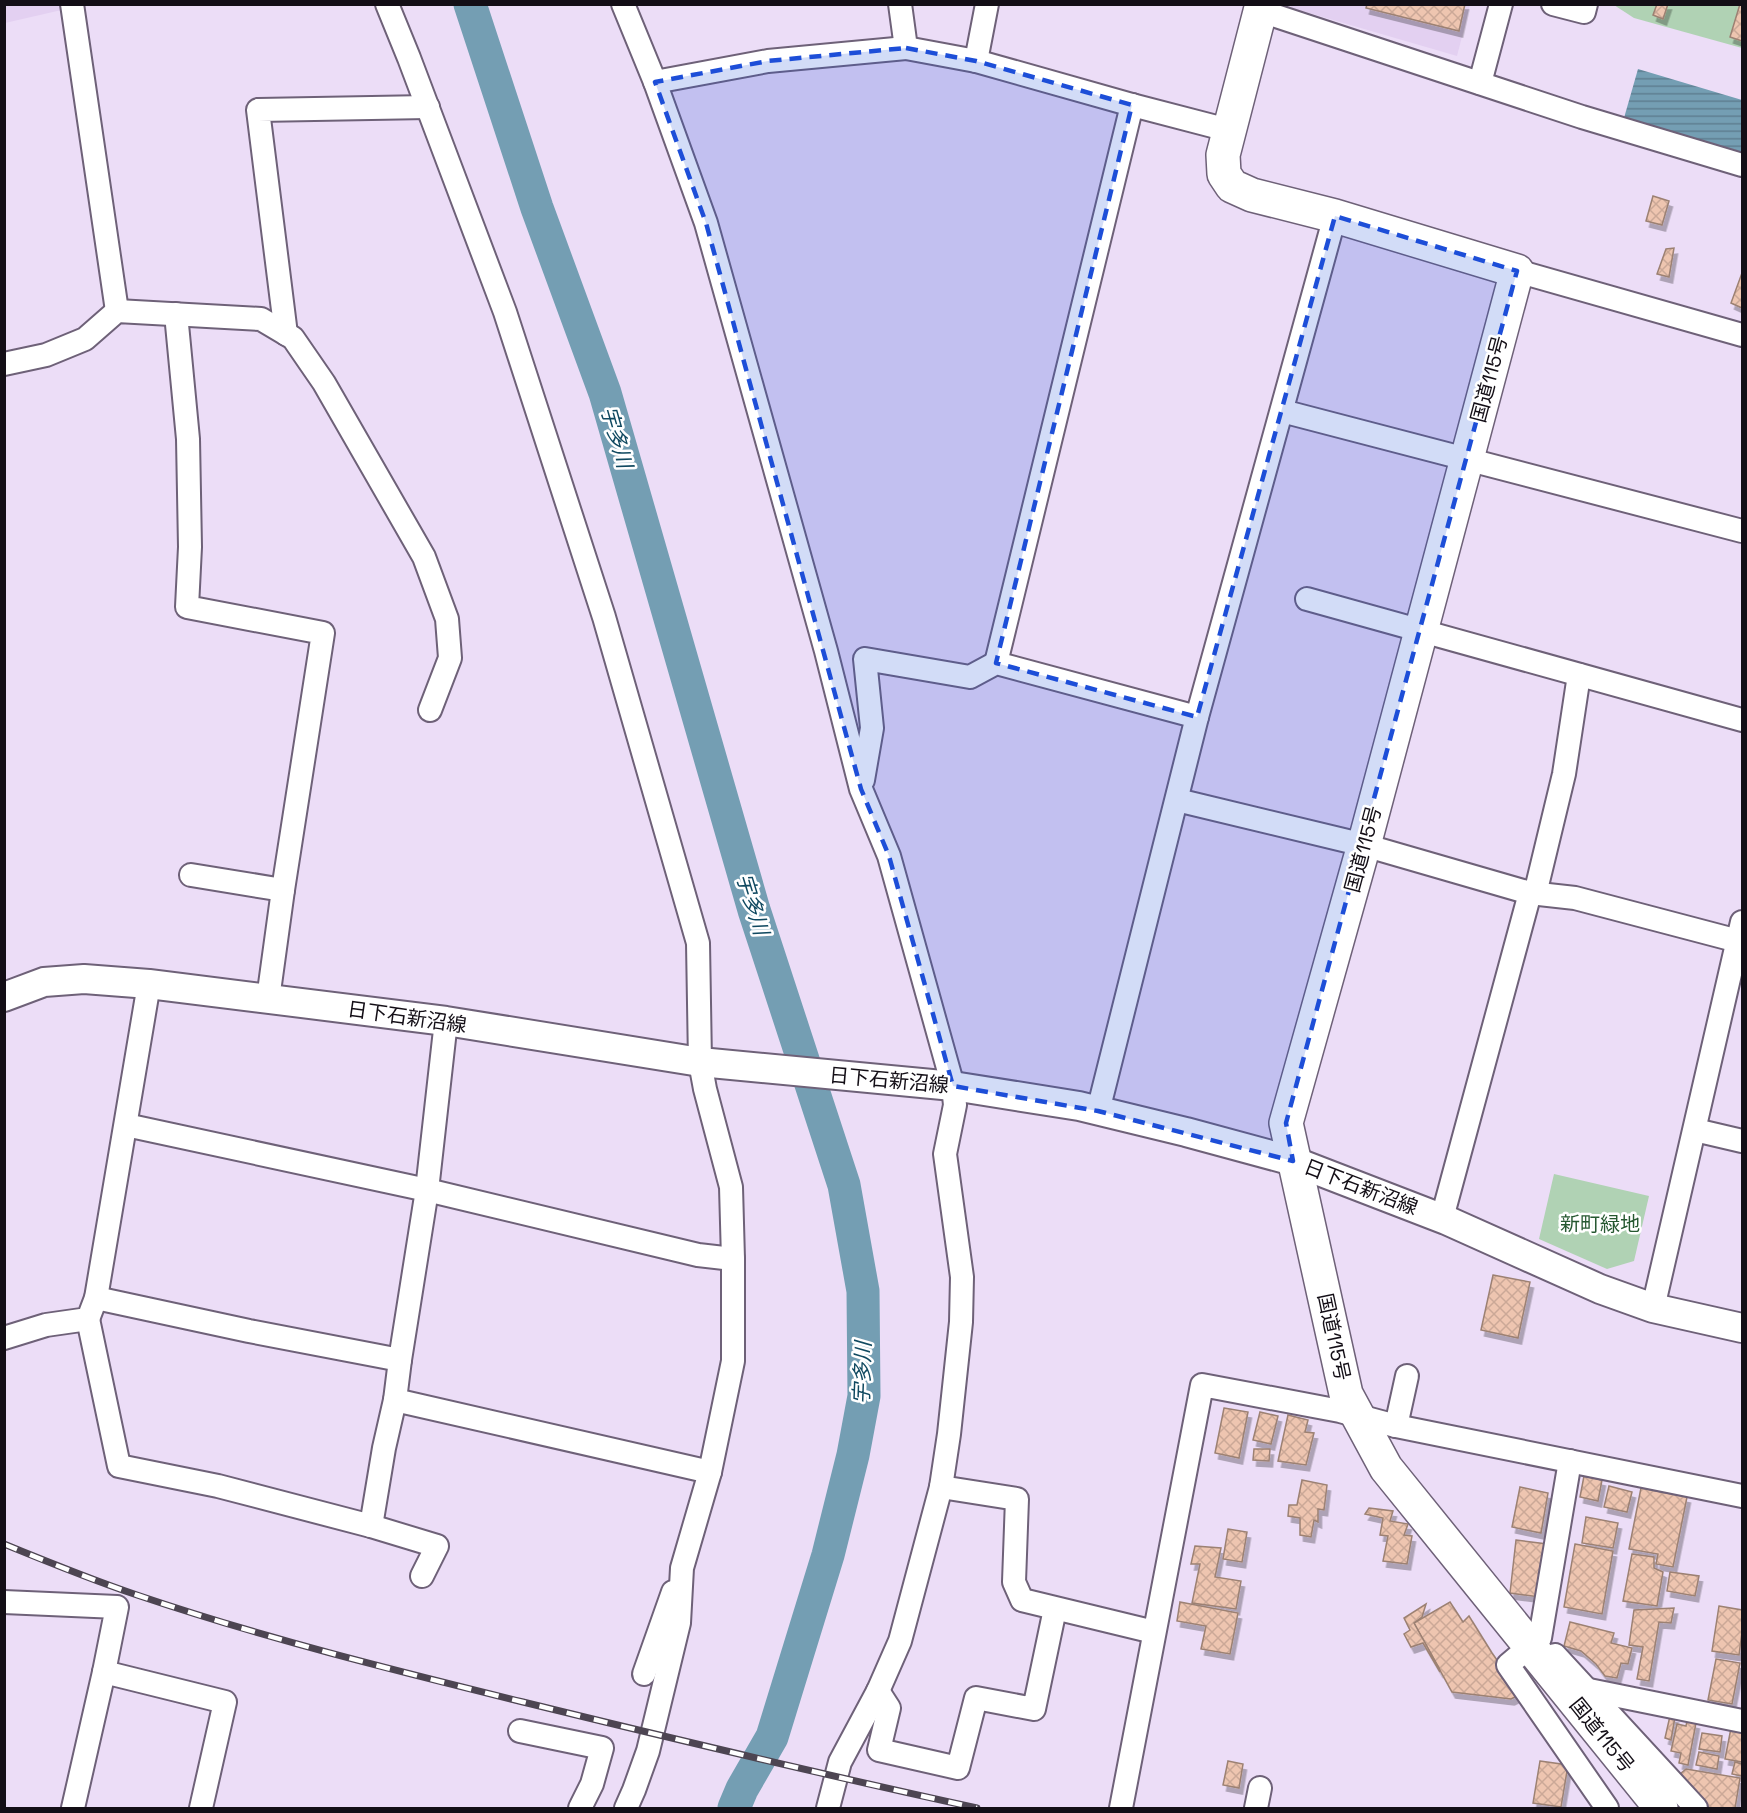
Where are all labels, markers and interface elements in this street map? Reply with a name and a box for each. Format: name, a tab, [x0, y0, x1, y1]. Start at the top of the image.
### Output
street label: 国道115号	[1465, 333, 1513, 425]
water label: 宇多川	[595, 403, 639, 473]
street label: 国道115号	[1339, 803, 1387, 895]
water label: 宇多川	[731, 870, 776, 940]
street label: 日下石新沼線	[346, 996, 468, 1038]
street label: 日下石新沼線	[828, 1062, 950, 1098]
street label: 日下石新沼線	[1300, 1153, 1422, 1221]
park label: 新町緑地	[1560, 1211, 1640, 1237]
street label: 国道115号	[1312, 1291, 1356, 1383]
water label: 宇多川	[847, 1339, 877, 1405]
street label: 国道115号	[1564, 1692, 1640, 1778]

